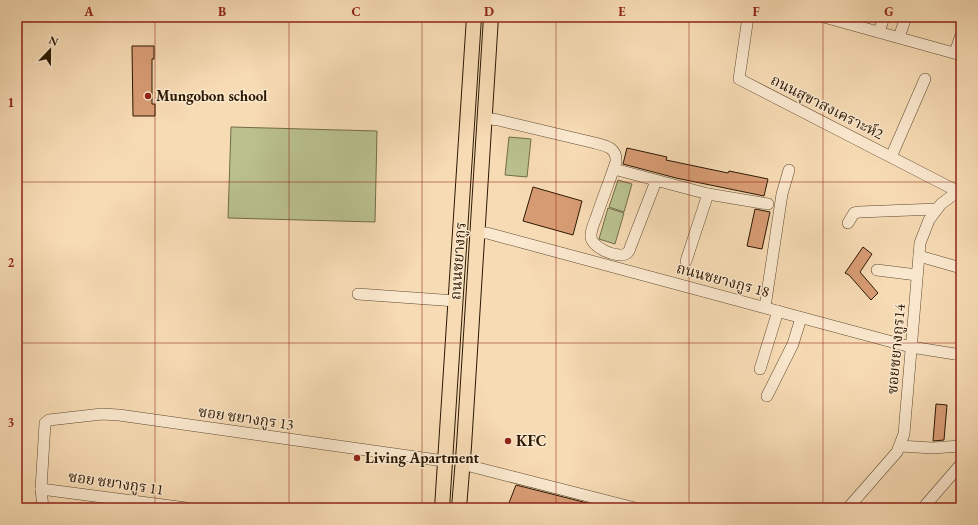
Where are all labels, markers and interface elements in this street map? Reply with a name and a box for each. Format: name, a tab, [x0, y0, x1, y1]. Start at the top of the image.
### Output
text: A	[83, 3, 94, 20]
text: B	[218, 3, 226, 20]
text: C	[351, 3, 361, 20]
text: D	[484, 3, 494, 20]
text: E	[618, 3, 626, 20]
text: F	[752, 3, 760, 20]
text: G	[884, 3, 894, 20]
north arrow	[30, 30, 70, 70]
text: N	[47, 33, 61, 49]
street label: ถนนสุขาสงเคราะห์2	[767, 70, 887, 145]
place label: Mungobon school	[156, 86, 268, 105]
marker: Mungobon school	[143, 91, 153, 101]
text: 1	[8, 94, 15, 111]
street label: ถนนชยางกูร	[445, 221, 471, 301]
text: 2	[8, 254, 15, 271]
street label: ถนนชยางกูร 18	[674, 258, 772, 302]
street label: ซอยชยางกูร14	[882, 302, 910, 395]
street label: ซอย ชยางกูร 13	[197, 401, 295, 435]
text: 3	[8, 414, 15, 431]
place label: KFC	[516, 431, 546, 450]
marker: KFC	[503, 436, 513, 446]
place label: Living Apartment	[365, 448, 479, 467]
marker: Living Apartment	[352, 453, 362, 463]
street label: ซอย ชยางกูร 11	[67, 466, 165, 500]

